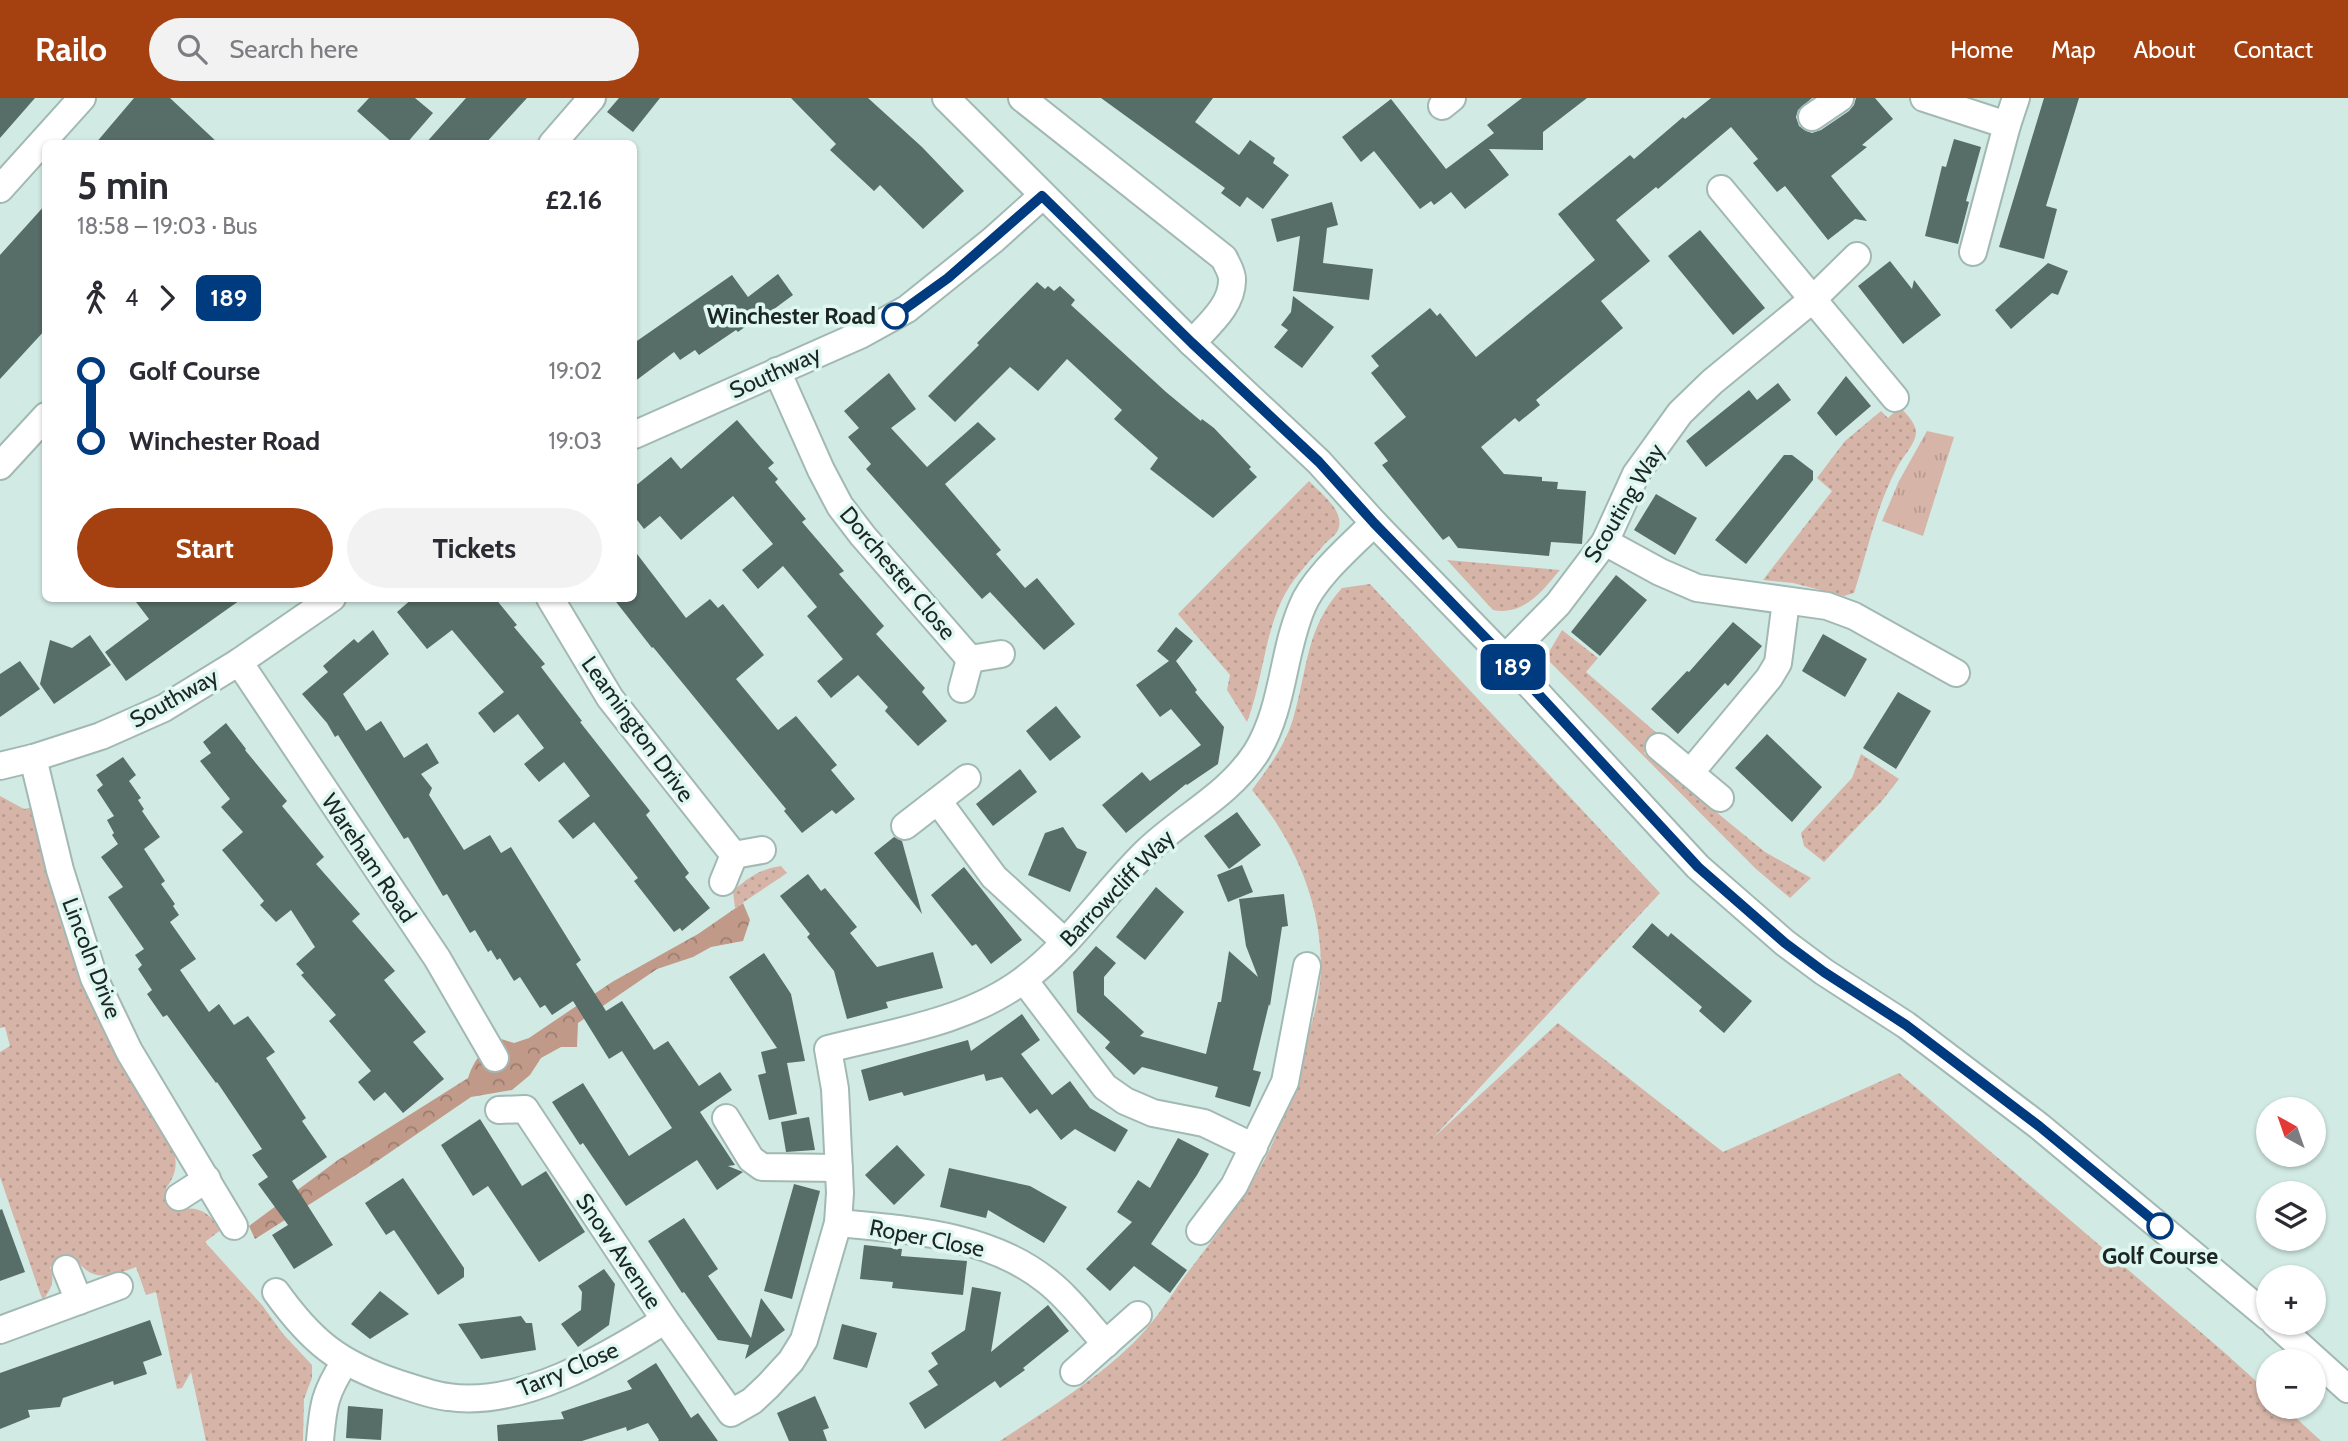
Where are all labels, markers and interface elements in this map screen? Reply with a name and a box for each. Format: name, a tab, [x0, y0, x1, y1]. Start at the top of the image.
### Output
search box	[149, 18, 639, 81]
text: Railo	[35, 29, 107, 69]
icon: search	[173, 30, 211, 68]
text: Search here	[229, 33, 358, 65]
text: Home	[1950, 35, 2013, 64]
text: Map	[2051, 35, 2096, 64]
text: About	[2134, 35, 2196, 64]
text: Contact	[2234, 35, 2313, 64]
text: 5 min	[77, 162, 169, 209]
text: £2.16	[545, 184, 602, 216]
text: 18:58 – 19:03 · Bus	[77, 212, 257, 240]
icon: walk	[77, 279, 115, 317]
icon: forward	[148, 279, 186, 317]
text: 189	[210, 283, 247, 312]
text: 4	[125, 284, 138, 312]
place label: Winchester Road	[707, 302, 876, 330]
marker: Winchester Road	[882, 303, 908, 329]
street label: Southway	[725, 339, 825, 405]
text: Golf Course	[129, 355, 260, 387]
text: 19:02	[549, 357, 602, 385]
text: Winchester Road	[129, 425, 320, 457]
text: 19:03	[548, 427, 602, 455]
street label: Scouting Way	[1578, 438, 1671, 567]
street label: Dorchester Close	[834, 501, 962, 646]
button: Start	[77, 508, 333, 588]
button: Tickets	[347, 508, 602, 588]
line badge: 189	[1473, 644, 1553, 690]
street label: Leamington Drive	[576, 651, 700, 808]
text: 189	[1495, 652, 1531, 681]
street label: Southway	[125, 662, 224, 734]
street label: Wareham Road	[316, 788, 422, 928]
street label: Barrowcliff Way	[1054, 823, 1180, 953]
street label: Lincoln Drive	[56, 894, 128, 1023]
north arrow	[2256, 1097, 2326, 1167]
map controls	[2256, 1097, 2326, 1419]
button: layers	[2256, 1181, 2326, 1251]
street label: Snow Avenue	[570, 1188, 668, 1314]
street label: Roper Close	[867, 1213, 987, 1263]
marker: Golf Course	[2147, 1213, 2173, 1239]
place label: Golf Course	[2102, 1242, 2218, 1270]
button: +	[2256, 1265, 2326, 1335]
street label: Tarry Close	[513, 1335, 623, 1403]
button: −	[2256, 1349, 2326, 1419]

